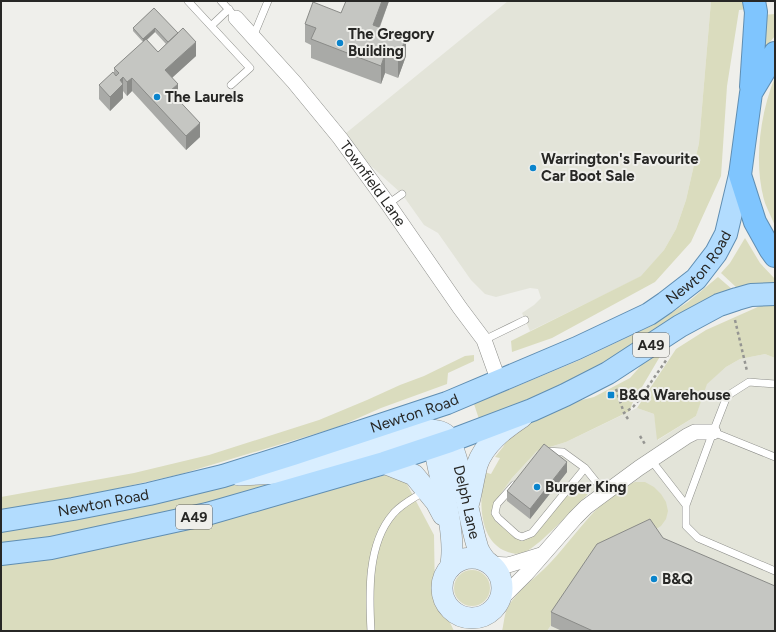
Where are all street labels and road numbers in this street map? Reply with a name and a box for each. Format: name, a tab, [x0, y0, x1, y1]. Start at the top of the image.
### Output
street label: Townfield Lane	[336, 137, 410, 230]
street label: Newton Road	[662, 228, 735, 308]
road number: A49	[633, 333, 669, 357]
street label: Newton Road	[368, 390, 462, 437]
street label: Delph Lane	[450, 463, 484, 541]
street label: Newton Road	[57, 485, 150, 520]
road number: A49	[176, 505, 212, 529]

